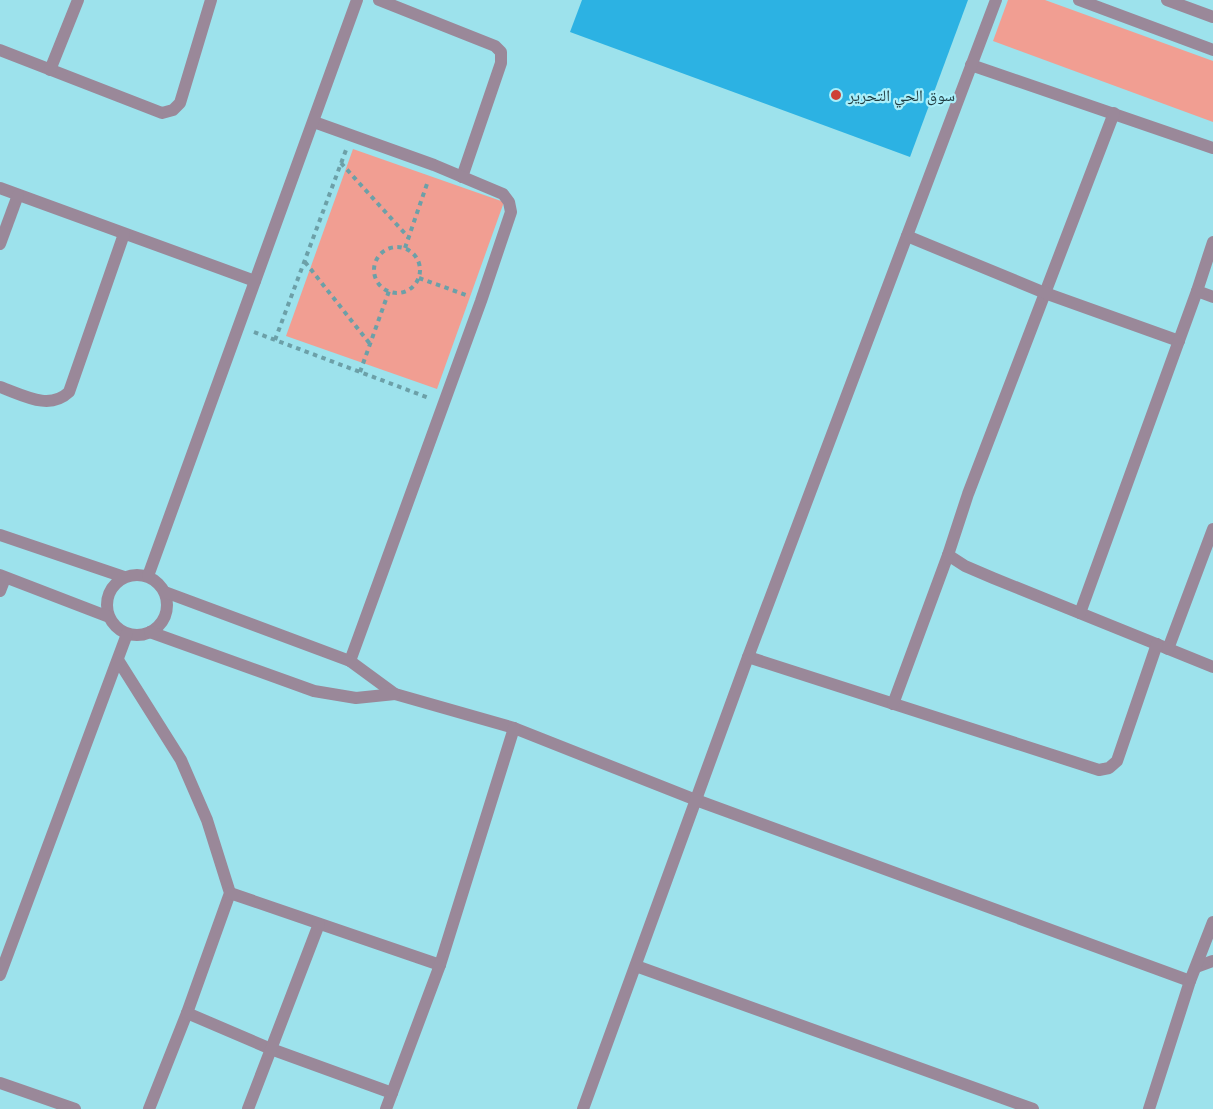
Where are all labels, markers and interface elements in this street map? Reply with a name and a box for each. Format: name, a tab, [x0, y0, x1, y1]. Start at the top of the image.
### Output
place label: سوق الحي التحرير	[847, 86, 955, 108]
marker: سوق الحي التحرير	[829, 88, 843, 102]

